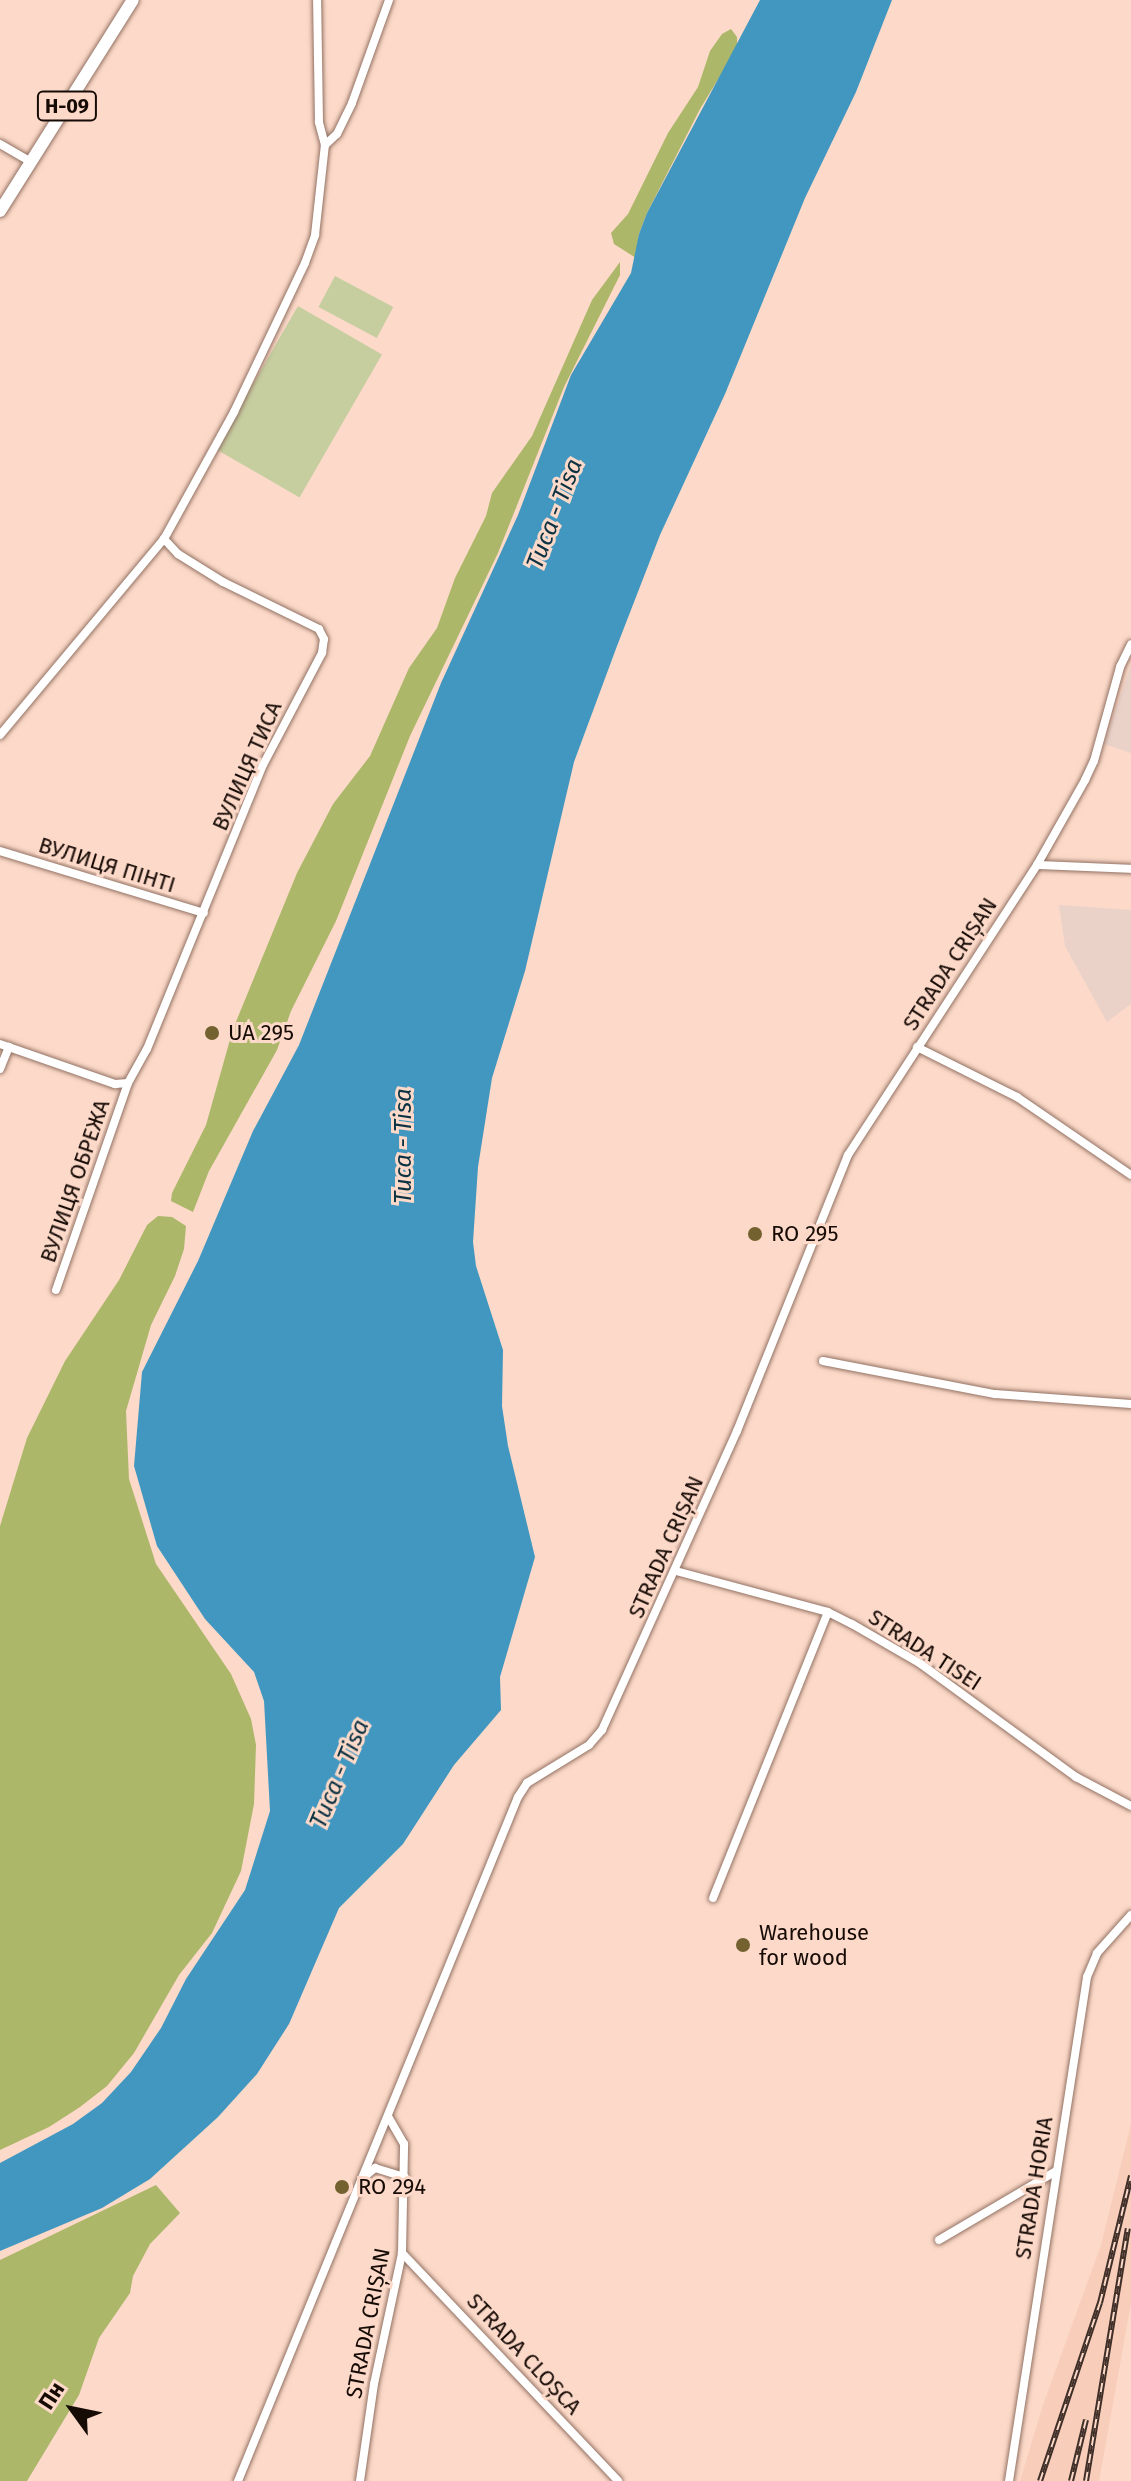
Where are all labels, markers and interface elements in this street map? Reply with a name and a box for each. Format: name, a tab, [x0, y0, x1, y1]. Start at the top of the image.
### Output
road number: Н-09	[35, 90, 99, 122]
water label: Тиса - Tisa	[521, 455, 589, 573]
street label: ВУЛИЦЯ ТИСА	[207, 697, 287, 835]
street label: ВУЛИЦЯ ПІНТІ	[35, 832, 179, 898]
street label: STRADA CRIȘAN	[897, 893, 1003, 1035]
place label: UA 295	[228, 1020, 294, 1046]
marker: UA 295	[203, 1024, 221, 1042]
water label: Тиса - Tisa	[390, 1088, 418, 1204]
street label: ВУЛИЦЯ ОБРЕЖА	[35, 1096, 115, 1266]
place label: RO 295	[771, 1221, 838, 1247]
marker: RO 295	[746, 1225, 764, 1243]
street label: STRADA CRIȘAN	[623, 1472, 709, 1622]
street label: STRADA TISEI	[864, 1604, 986, 1696]
water label: Тиса - Tisa	[304, 1715, 376, 1833]
place label: Warehouse for wood	[759, 1919, 869, 1970]
marker: Warehouse for wood	[734, 1936, 752, 1954]
street label: STRADA HORIA	[1010, 2115, 1058, 2261]
place label: RO 294	[358, 2174, 426, 2200]
marker: RO 294	[333, 2178, 351, 2196]
street label: STRADA CRIȘAN	[340, 2245, 396, 2401]
street label: STRADA CLOȘCA	[461, 2288, 587, 2420]
north arrow	[32, 2369, 112, 2449]
text: Пн	[33, 2377, 70, 2415]

